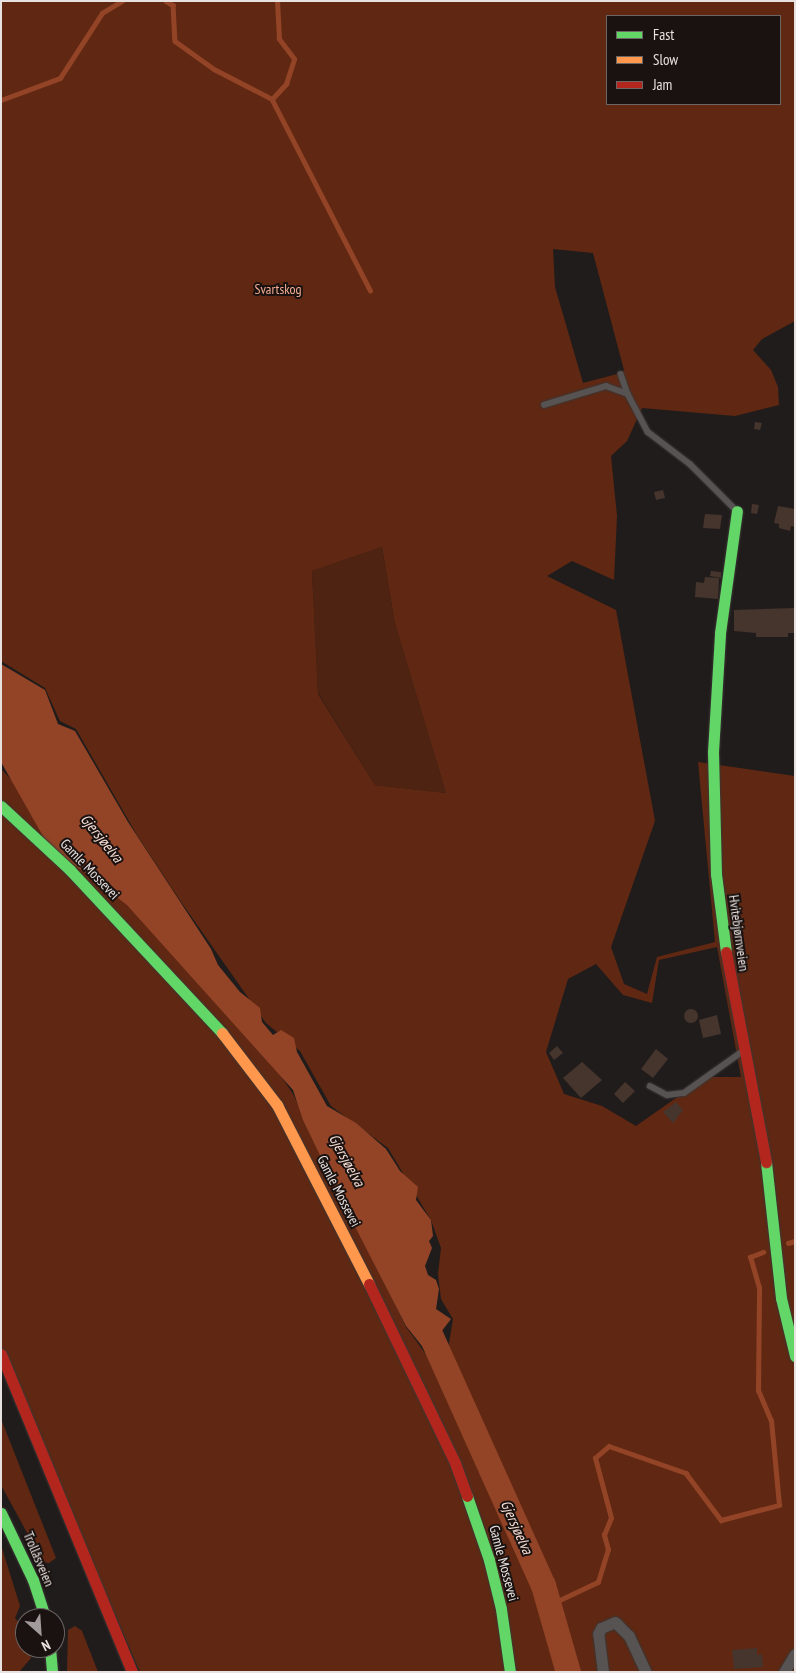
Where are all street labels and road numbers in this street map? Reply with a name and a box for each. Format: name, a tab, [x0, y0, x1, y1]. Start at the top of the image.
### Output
street label: Gamle Mossevei	[57, 835, 123, 903]
street label: Hvitebjørnveien	[725, 894, 753, 972]
street label: Gamle Mossevei	[314, 1153, 364, 1229]
street label: Gamle Mossevei	[486, 1523, 522, 1603]
street label: Trollåsveien	[20, 1529, 58, 1589]

